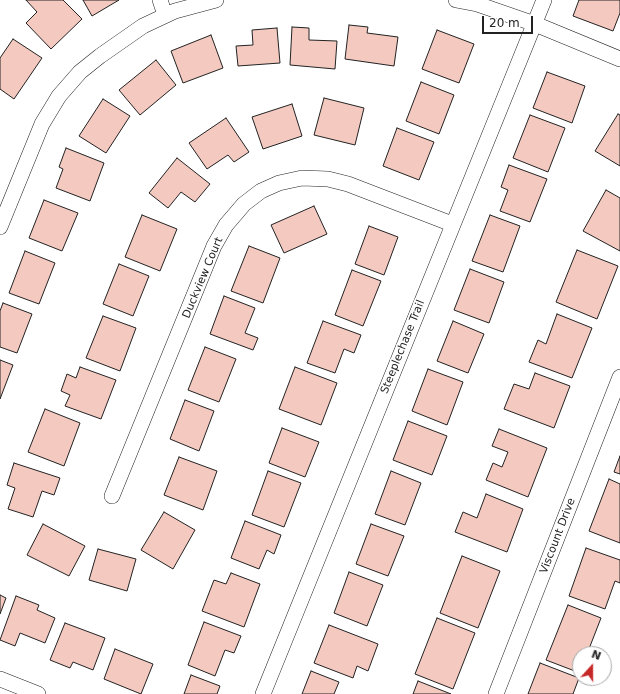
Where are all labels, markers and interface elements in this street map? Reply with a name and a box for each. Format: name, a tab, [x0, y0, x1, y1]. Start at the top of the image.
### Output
scale bar	[484, 8, 535, 34]
text: 20 m	[489, 16, 520, 30]
street label: Duckview Court	[180, 235, 226, 321]
street label: Steeplechase Trail	[378, 298, 428, 396]
street label: Viscount Drive	[538, 496, 578, 576]
north arrow	[572, 646, 612, 686]
text: N	[589, 648, 603, 663]

